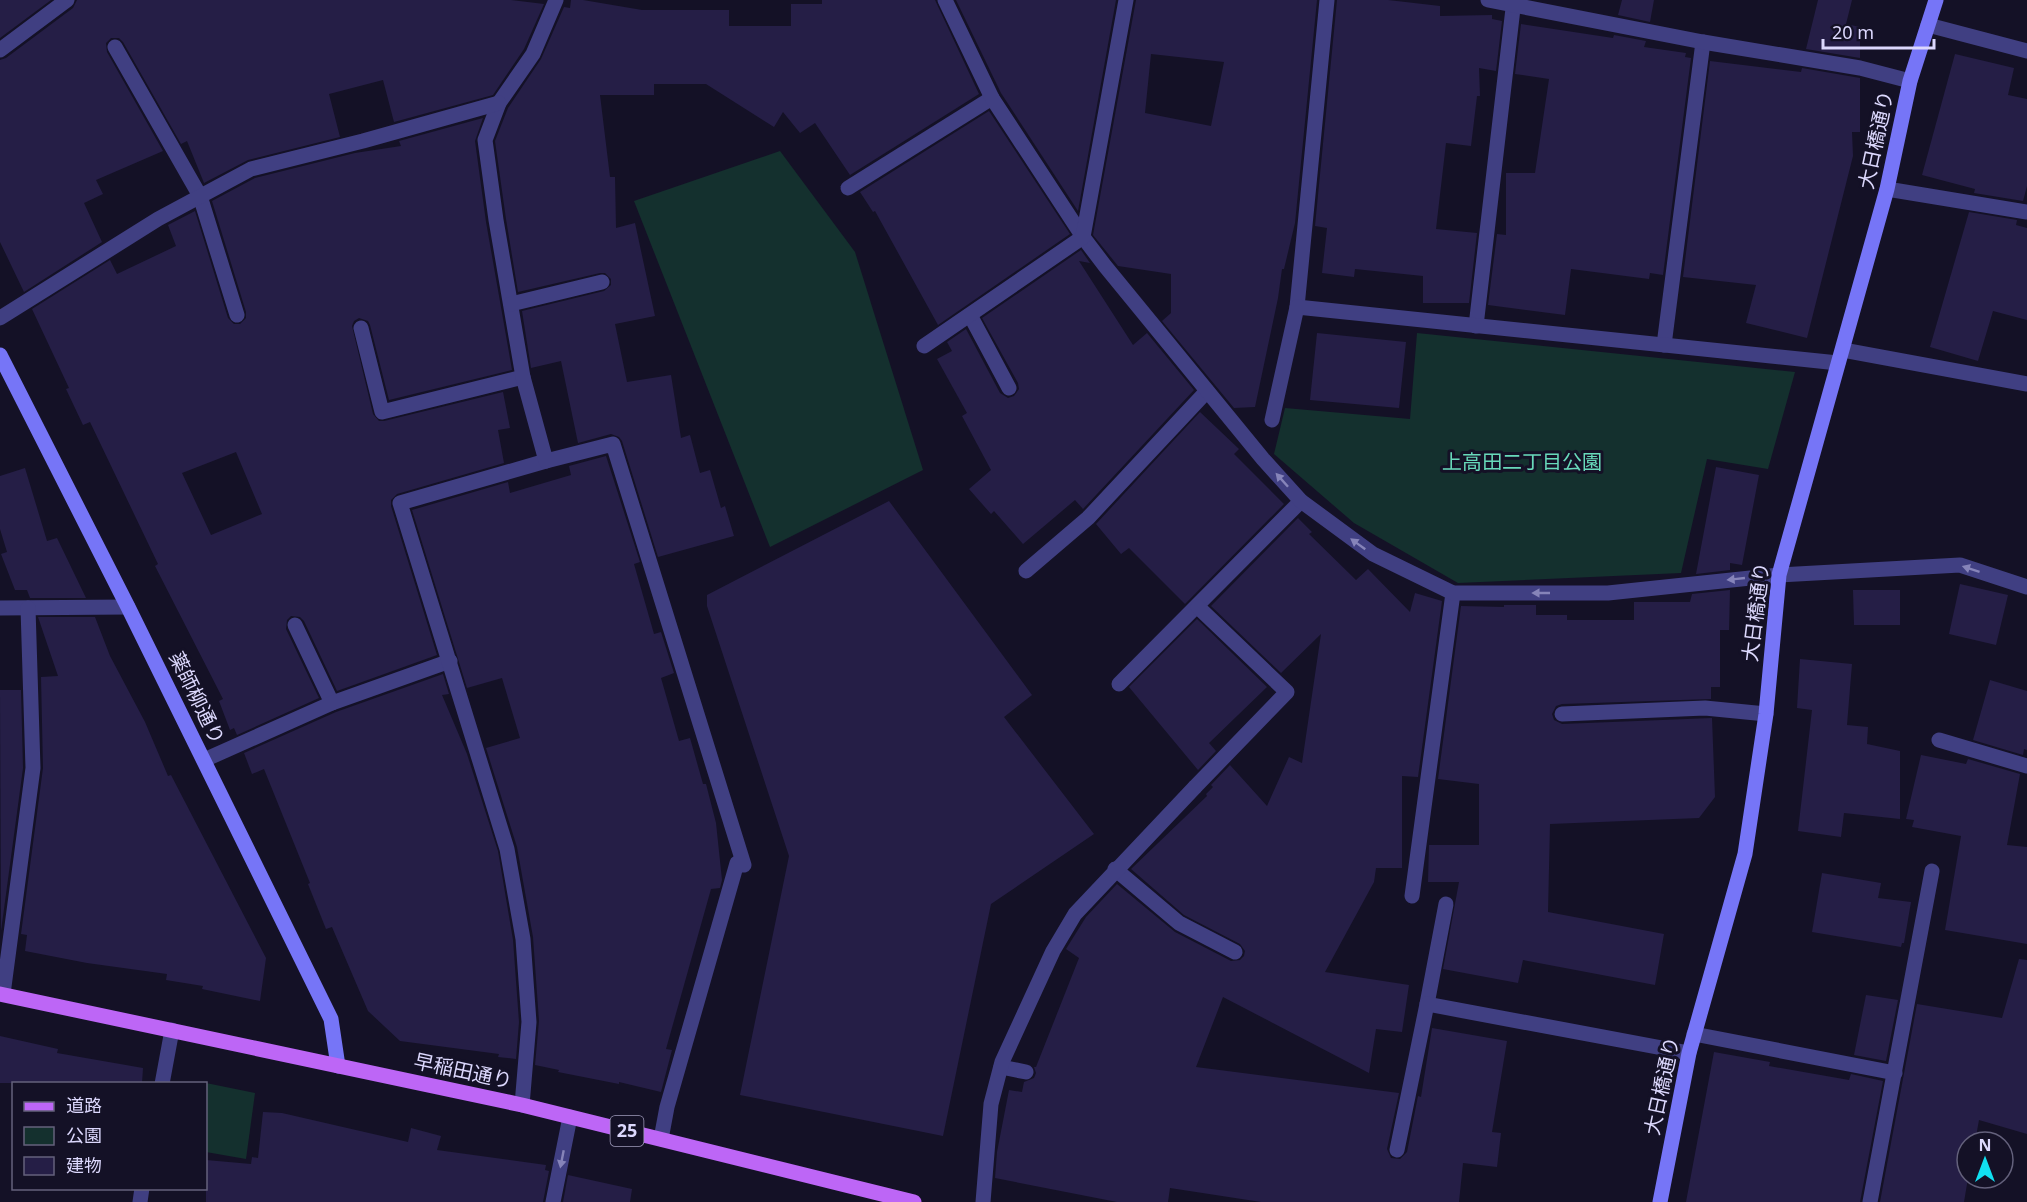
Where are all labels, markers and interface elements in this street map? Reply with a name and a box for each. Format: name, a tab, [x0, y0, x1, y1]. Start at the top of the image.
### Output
scale bar	[1823, 12, 1934, 50]
text: 20 m	[1832, 20, 1874, 44]
street label: 大日橋通り	[1852, 88, 1899, 192]
park label: 上高田二丁目公園	[1442, 448, 1602, 475]
one-way arrow	[1275, 473, 1289, 488]
one-way arrow	[1351, 538, 1367, 550]
street label: 大日橋通り	[1736, 561, 1775, 663]
one-way arrow	[1962, 564, 1980, 573]
one-way arrow	[1726, 575, 1745, 584]
one-way arrow	[1532, 588, 1551, 598]
street label: 薬師柳通り	[163, 647, 232, 749]
street label: 大日橋通り	[1638, 1034, 1685, 1138]
street label: 早稲田通り	[411, 1047, 515, 1094]
legend	[12, 1082, 207, 1190]
text: 道路	[66, 1093, 102, 1117]
road number: 25	[610, 1116, 644, 1146]
text: 公園	[66, 1123, 102, 1147]
north arrow	[1955, 1130, 2015, 1190]
text: N	[1978, 1134, 1992, 1156]
one-way arrow	[557, 1150, 566, 1169]
text: 建物	[66, 1153, 102, 1177]

